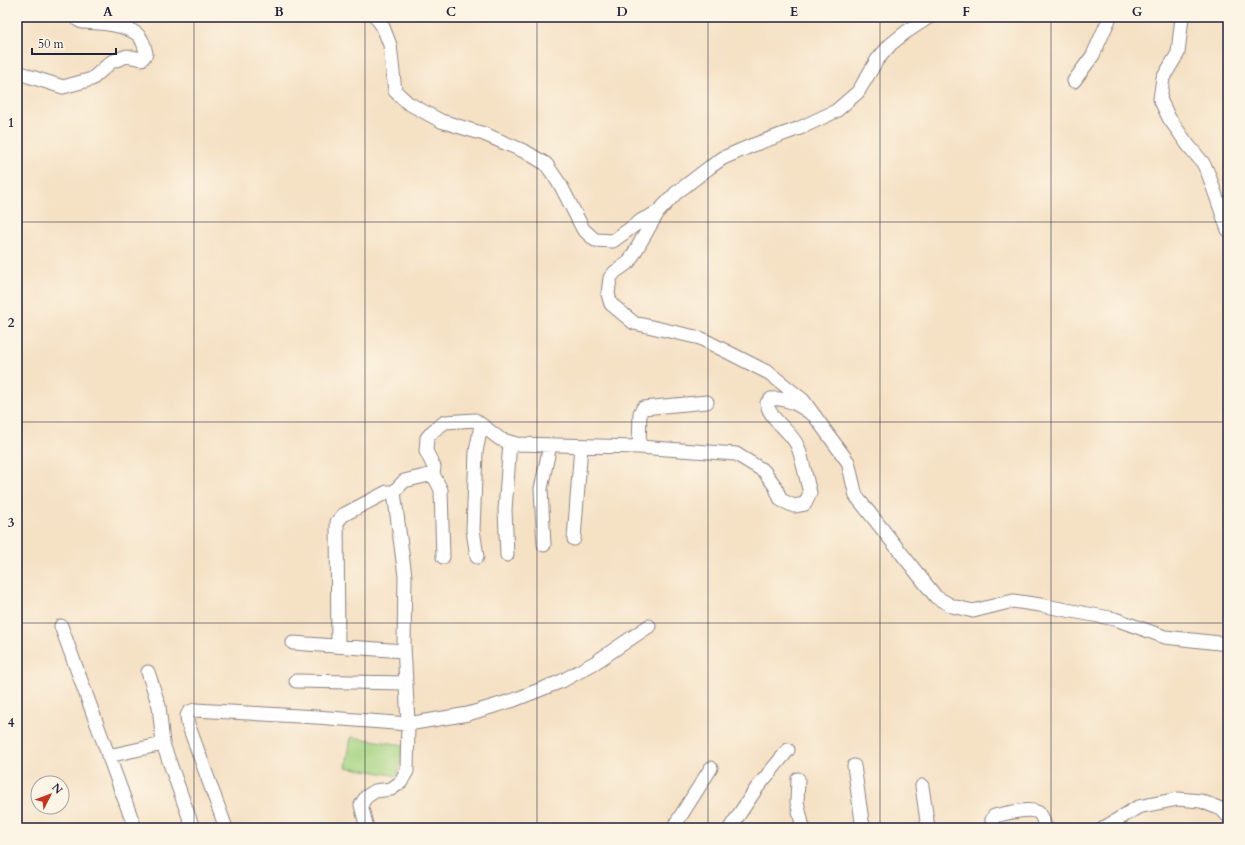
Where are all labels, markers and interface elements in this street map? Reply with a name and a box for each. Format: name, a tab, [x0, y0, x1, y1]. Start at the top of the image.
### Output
text: A	[103, 3, 113, 21]
text: B	[274, 3, 284, 21]
text: C	[446, 3, 456, 21]
text: D	[616, 3, 628, 21]
text: E	[790, 3, 798, 21]
text: F	[962, 3, 970, 21]
text: G	[1132, 3, 1143, 21]
scale bar	[32, 30, 116, 56]
text: 50 m	[38, 36, 65, 52]
text: 1	[8, 114, 14, 132]
text: 2	[8, 314, 15, 332]
text: 3	[8, 514, 15, 532]
text: 4	[8, 714, 15, 732]
north arrow	[30, 775, 70, 815]
text: N	[48, 780, 66, 798]

